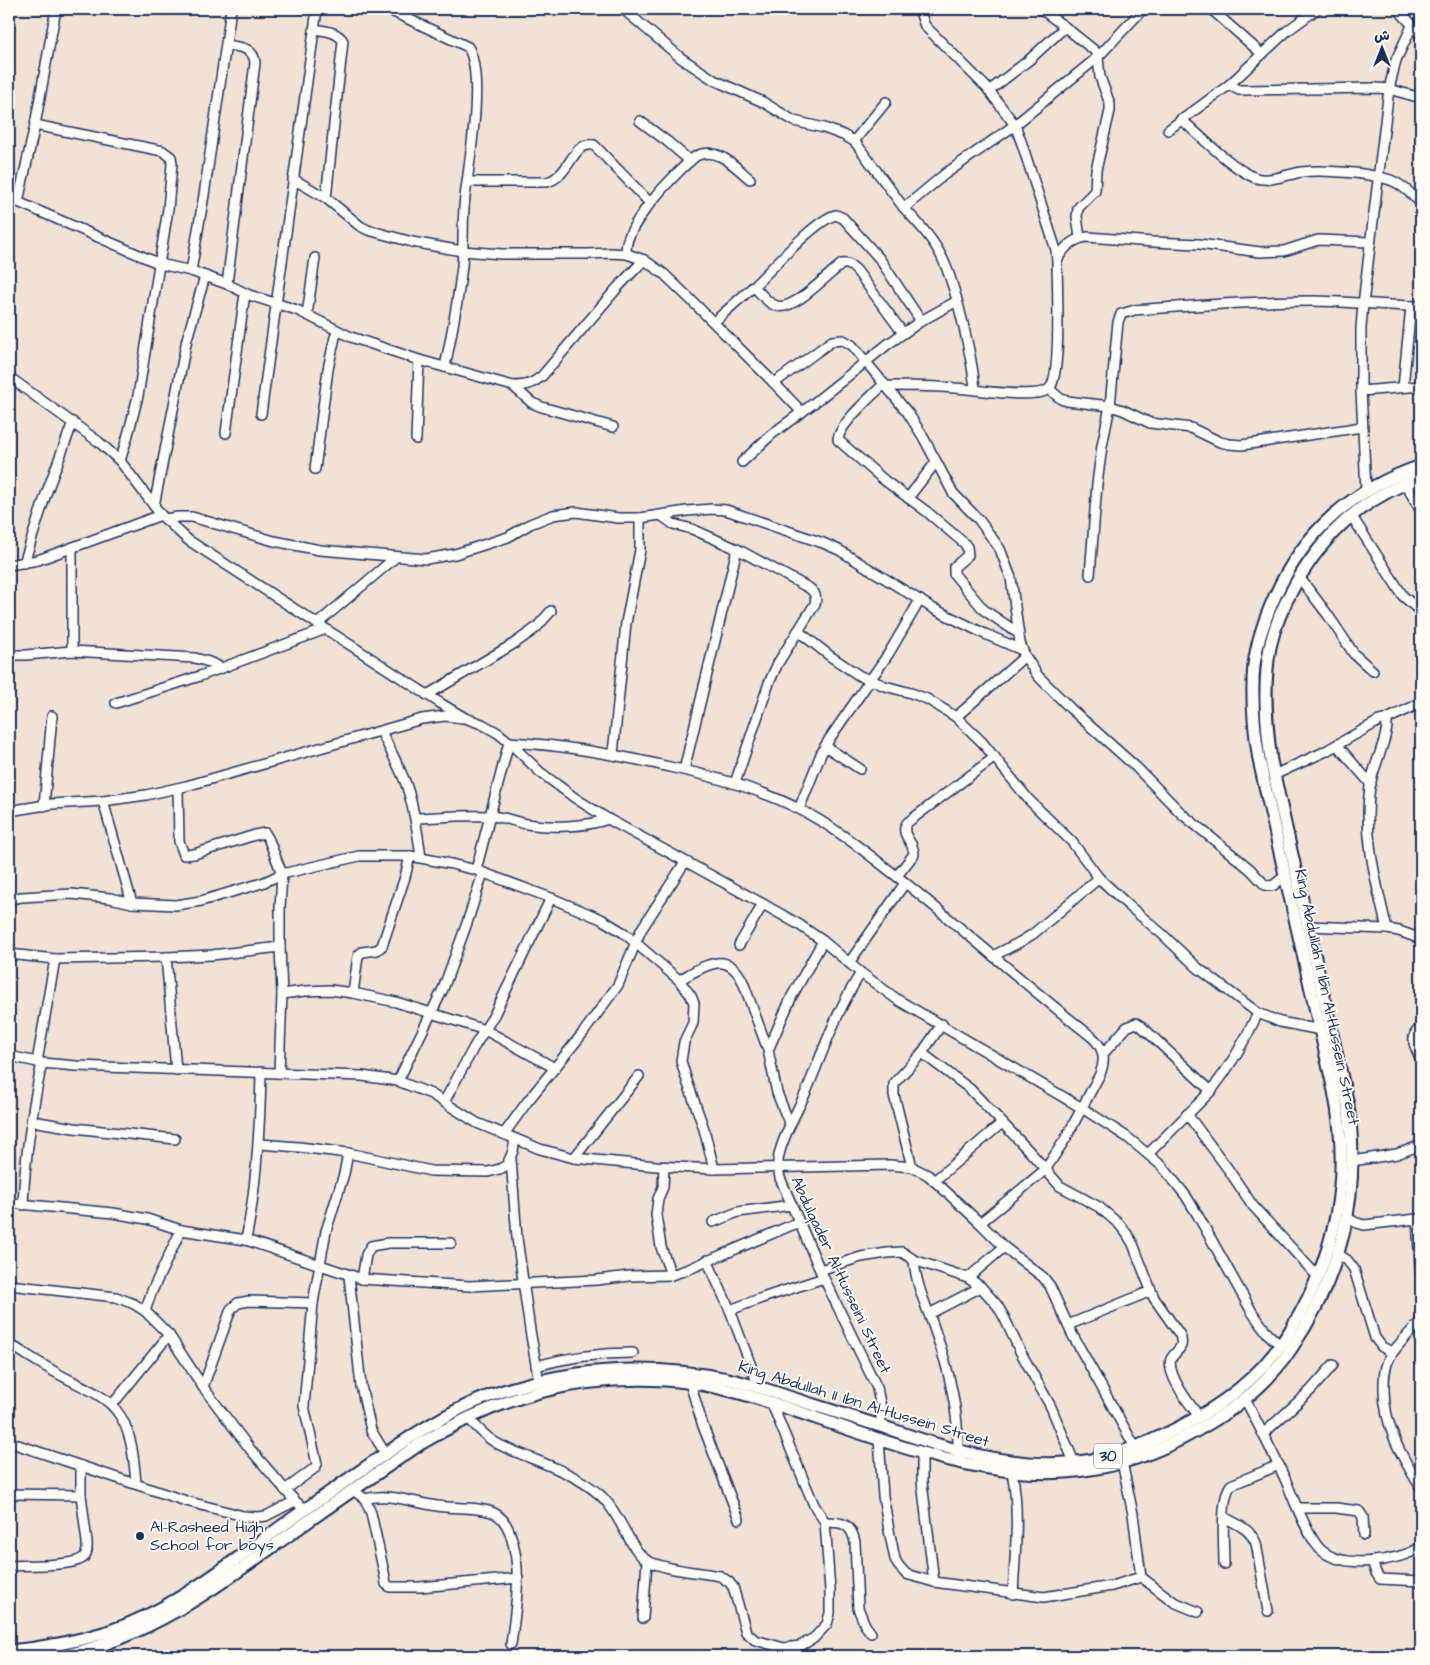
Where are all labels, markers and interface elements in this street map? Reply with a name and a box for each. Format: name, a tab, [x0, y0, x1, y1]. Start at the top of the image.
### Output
north arrow	[1358, 22, 1408, 72]
text: ش	[1374, 26, 1390, 46]
street label: King Abdullah II Ibn Al-Hussein Street	[1288, 867, 1365, 1128]
street label: Abdulqader Al-Husseini Street	[786, 1173, 897, 1378]
street label: King Abdullah II Ibn Al-Hussein Street	[736, 1355, 993, 1454]
road number: 30	[1094, 1444, 1122, 1468]
place label: Al-Rasheed High School for boys	[150, 1516, 274, 1557]
marker: Al-Rasheed High School for boys	[134, 1530, 146, 1542]

